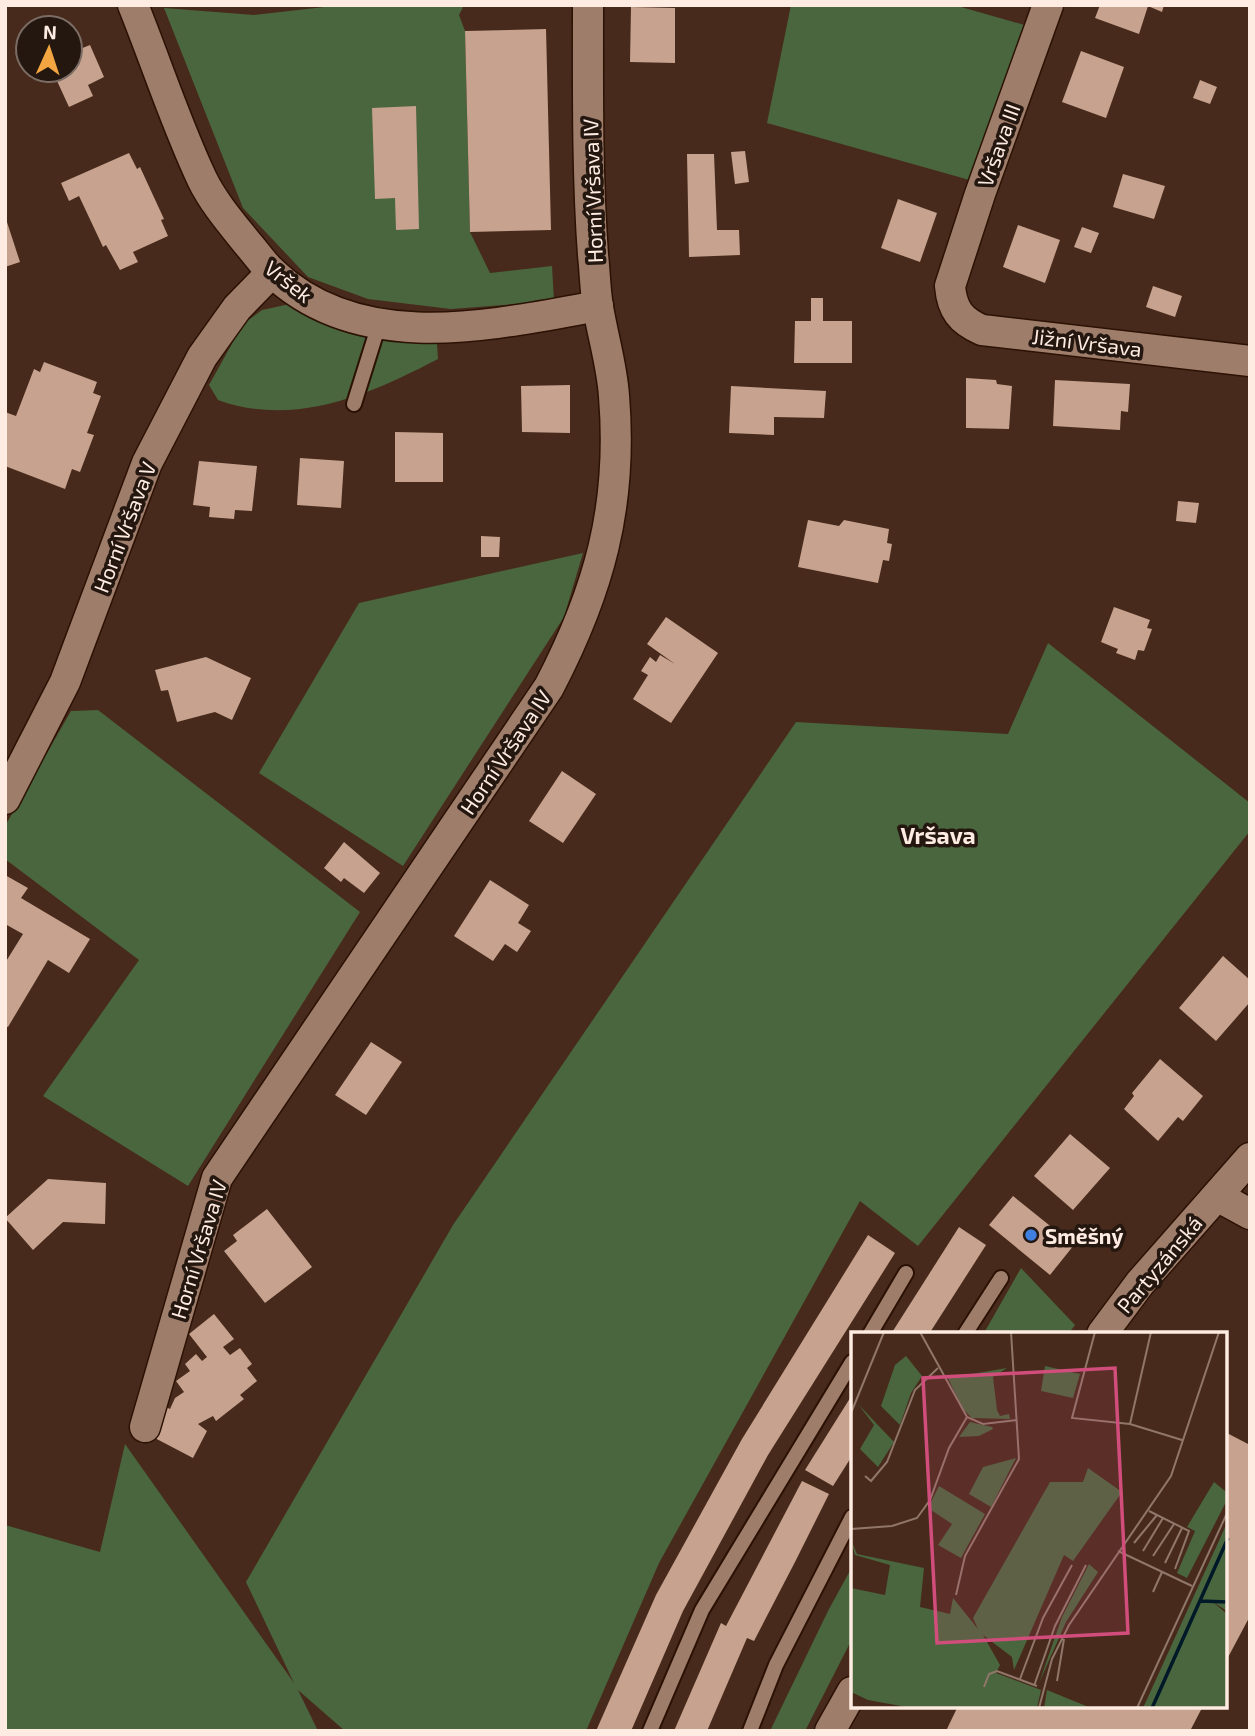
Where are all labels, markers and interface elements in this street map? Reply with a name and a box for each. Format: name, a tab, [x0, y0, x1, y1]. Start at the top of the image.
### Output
north arrow	[14, 14, 84, 84]
text: N	[42, 20, 57, 43]
street label: Vršava III	[971, 100, 1025, 190]
street label: Horní Vršava IV	[577, 118, 607, 264]
street label: Vršek	[260, 255, 318, 307]
street label: Jižní Vršava	[1031, 323, 1143, 361]
street label: Horní Vršava V	[88, 458, 161, 596]
street label: Horní Vršava IV	[454, 685, 556, 819]
district label: Vršava	[900, 821, 976, 849]
street label: Horní Vršava IV	[165, 1176, 231, 1322]
street label: Partyzánská	[1111, 1210, 1207, 1318]
place label: Směšný	[1045, 1223, 1123, 1249]
marker: Směšný	[1023, 1227, 1039, 1243]
inset map	[851, 1332, 1227, 1708]

